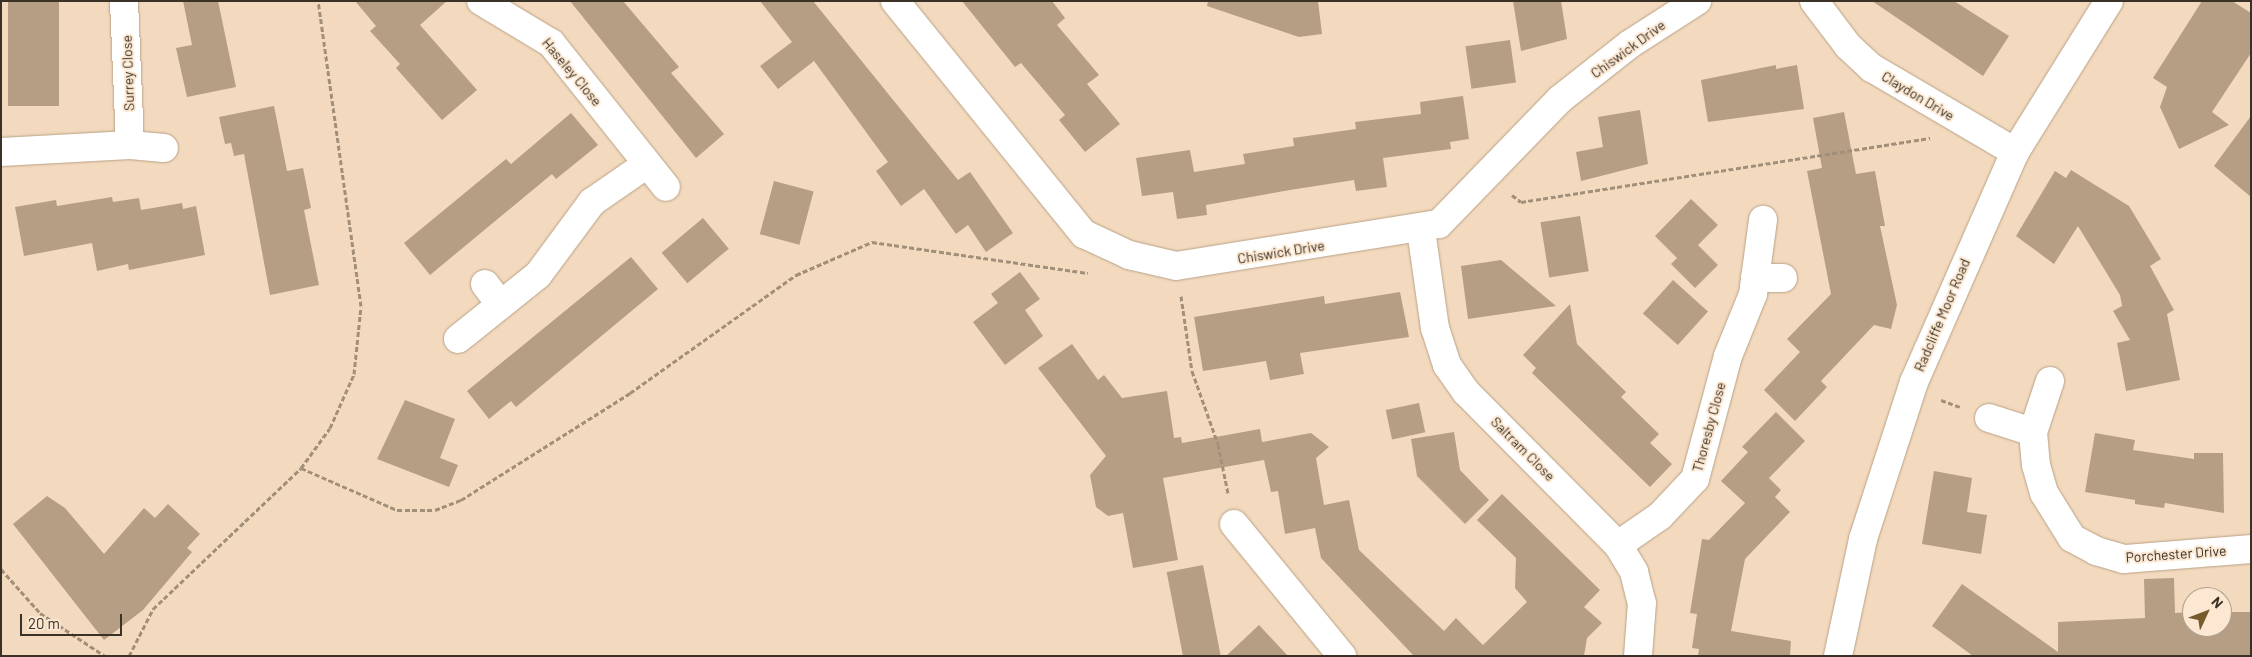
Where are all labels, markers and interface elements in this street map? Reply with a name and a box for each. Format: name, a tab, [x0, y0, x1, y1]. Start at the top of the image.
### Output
street label: Chiswick Drive	[1588, 16, 1668, 82]
street label: Surrey Close	[118, 35, 138, 111]
street label: Haseley Close	[539, 35, 605, 109]
street label: Claydon Drive	[1879, 68, 1957, 124]
street label: Chiswick Drive	[1236, 237, 1326, 267]
street label: Radcliffe Moor Road	[1911, 256, 1973, 374]
street label: Thoresby Close	[1689, 380, 1729, 474]
street label: Saltram Close	[1487, 413, 1559, 485]
street label: Porchester Drive	[2125, 542, 2227, 566]
north arrow	[2182, 587, 2232, 637]
text: N	[2208, 593, 2227, 611]
scale bar	[22, 604, 125, 636]
text: 20 m	[28, 614, 60, 632]

